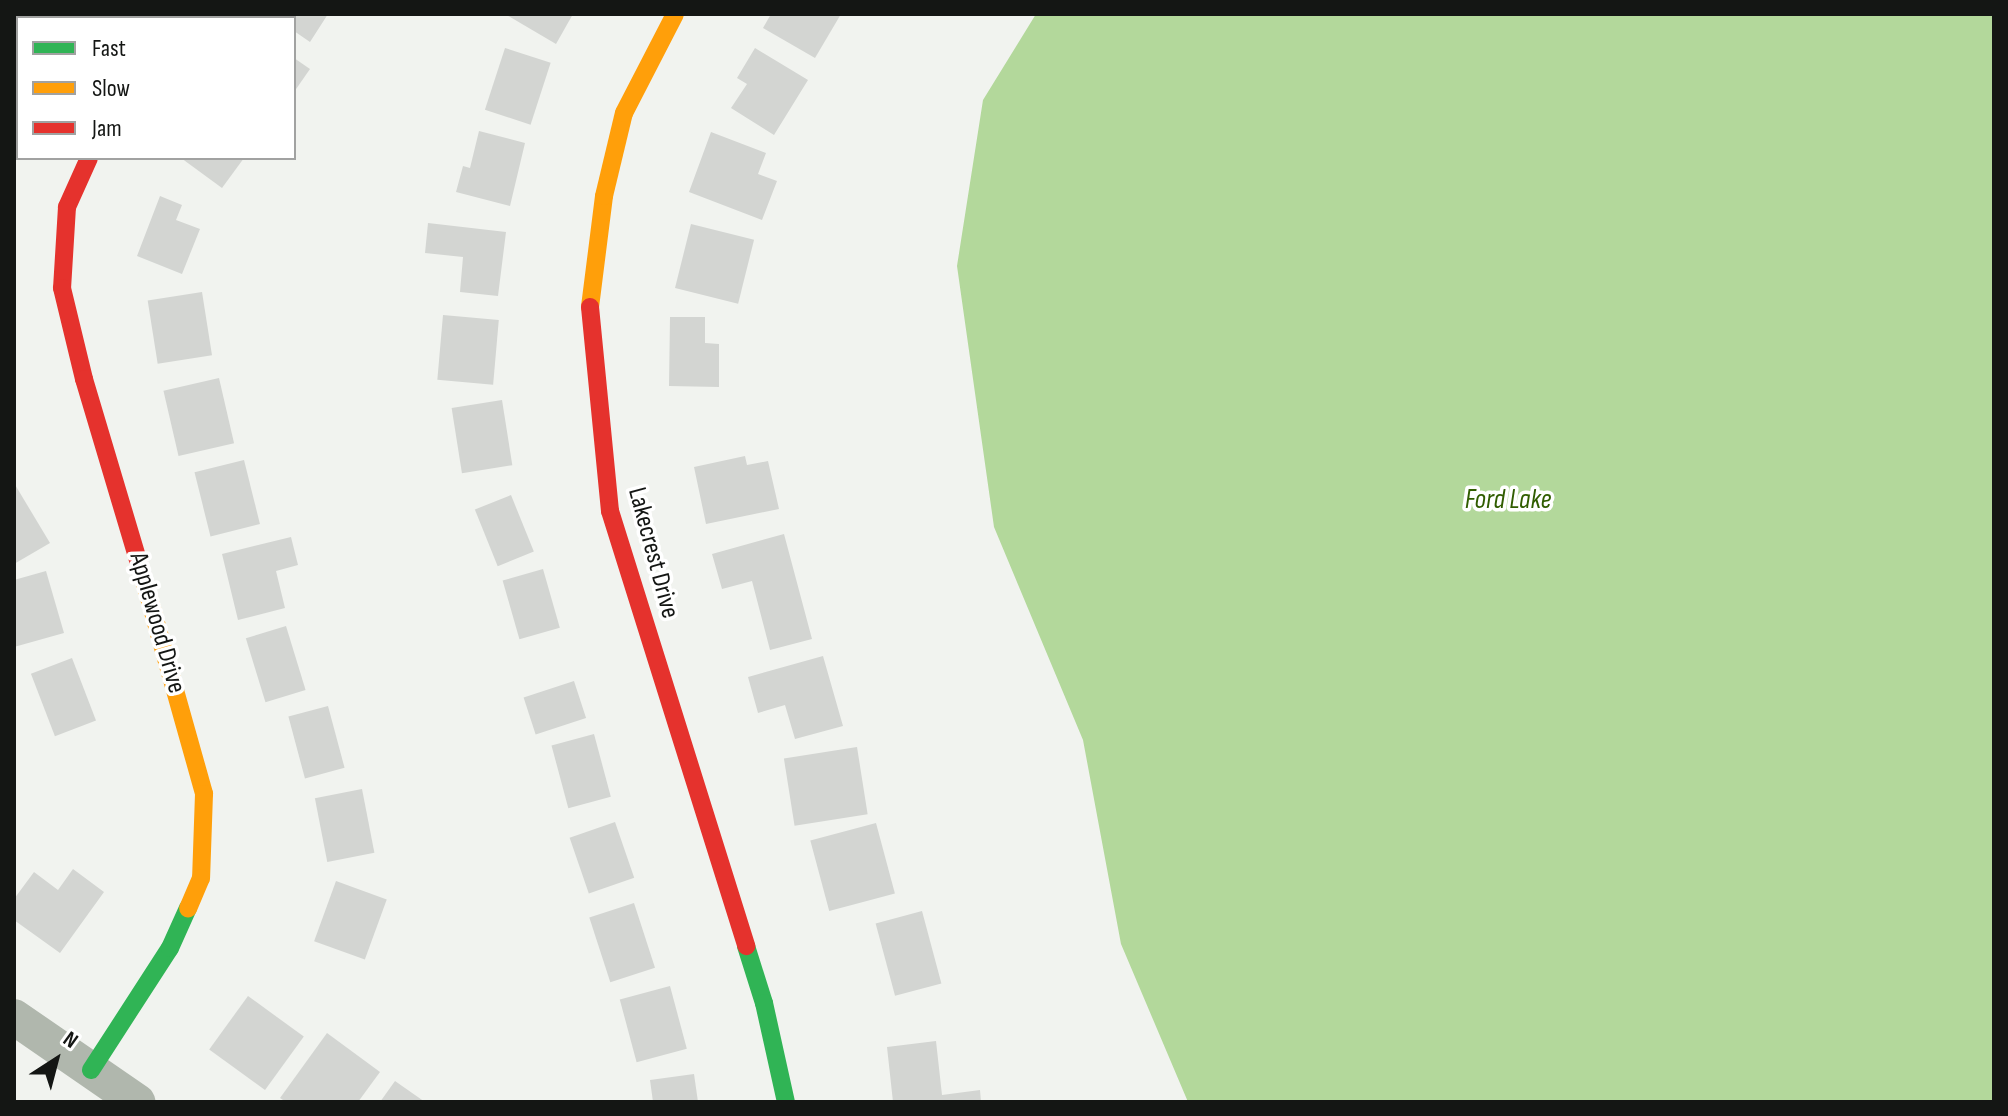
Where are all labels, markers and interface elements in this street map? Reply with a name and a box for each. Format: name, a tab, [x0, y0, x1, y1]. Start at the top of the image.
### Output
legend	[16, 16, 296, 160]
text: Fast	[92, 34, 126, 63]
text: Slow	[92, 74, 130, 103]
text: Jam	[92, 114, 122, 143]
water label: Ford Lake	[1465, 483, 1551, 517]
street label: Lakecrest Drive	[621, 484, 685, 622]
street label: Applewood Drive	[122, 549, 192, 697]
north arrow	[16, 1020, 96, 1100]
text: N	[58, 1026, 83, 1055]

